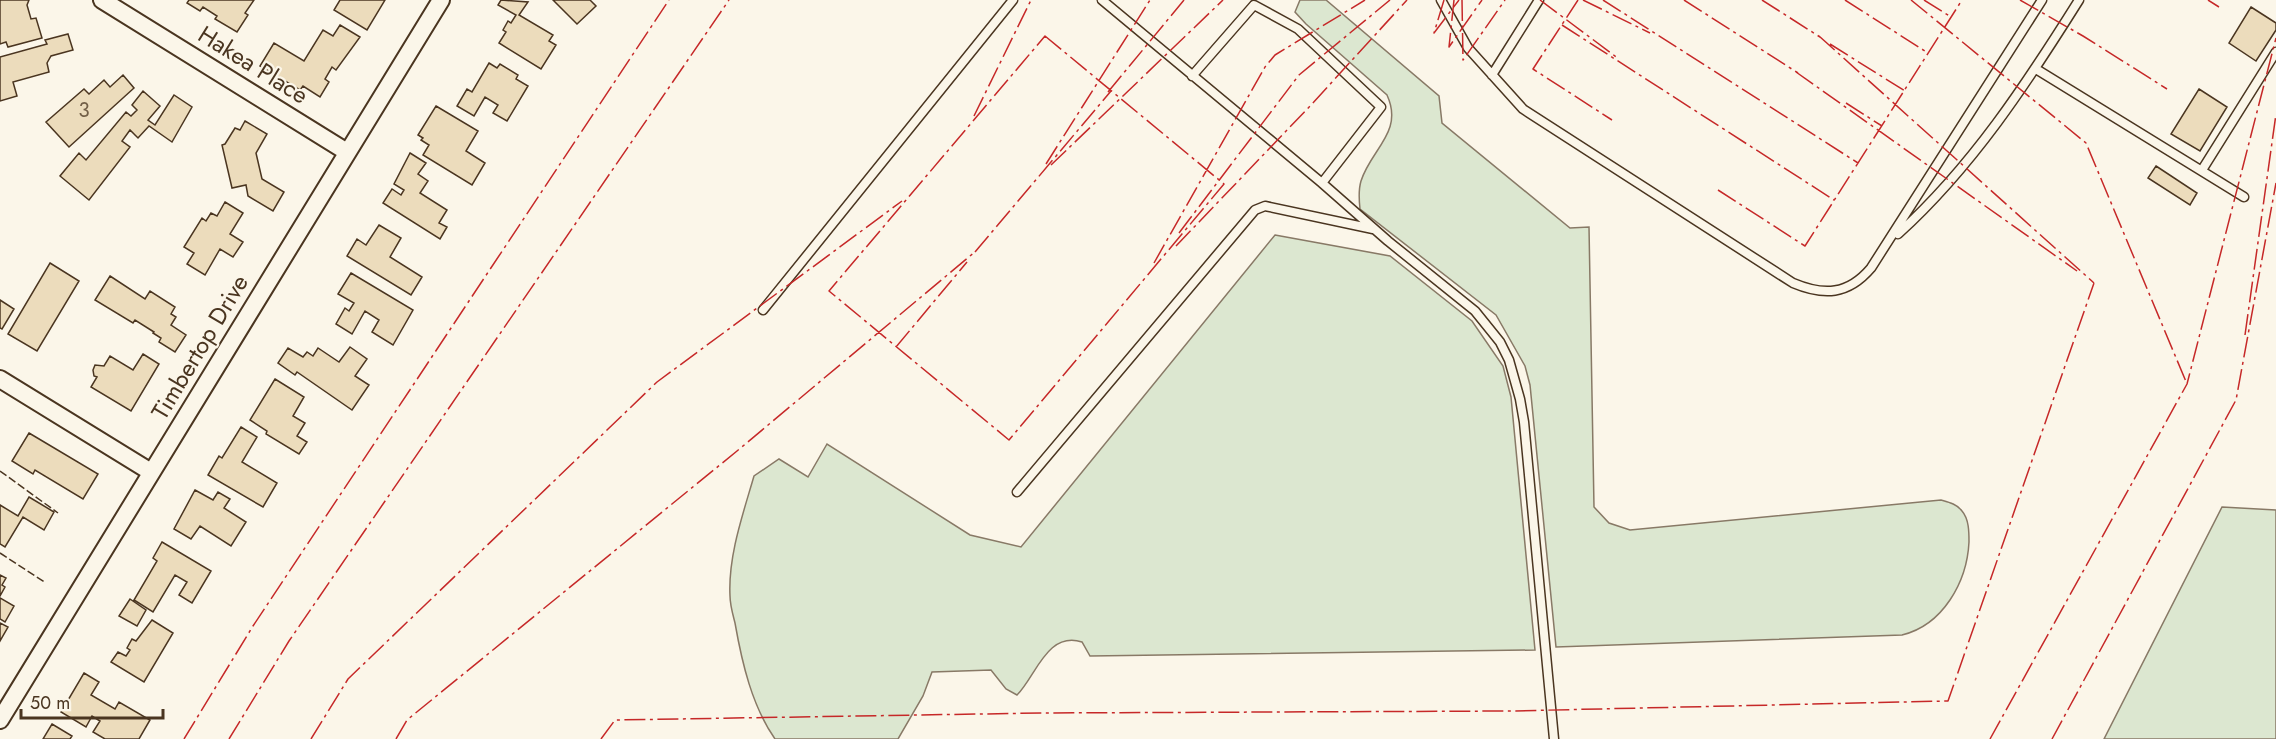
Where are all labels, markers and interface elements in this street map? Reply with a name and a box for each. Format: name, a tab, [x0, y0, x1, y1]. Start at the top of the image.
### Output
street label: Hakea Place	[191, 17, 315, 112]
house number: 3	[78, 95, 90, 125]
street label: Timbertop Drive	[142, 268, 257, 426]
scale bar	[21, 682, 164, 720]
text: 50 m	[30, 690, 70, 716]

